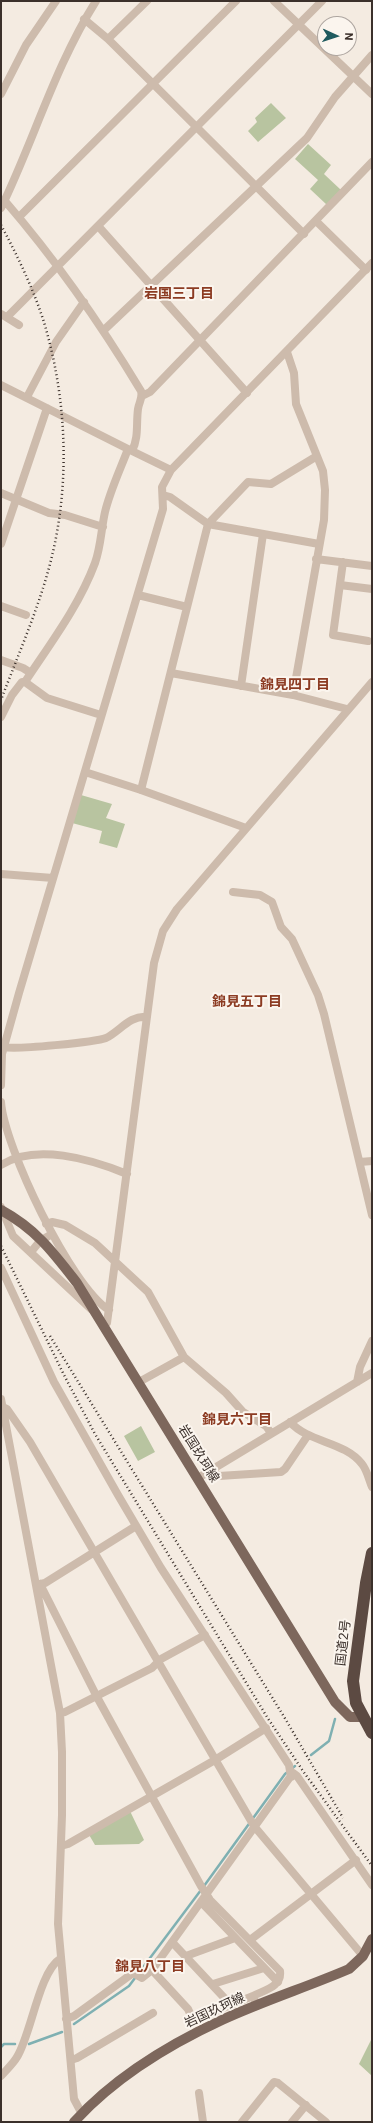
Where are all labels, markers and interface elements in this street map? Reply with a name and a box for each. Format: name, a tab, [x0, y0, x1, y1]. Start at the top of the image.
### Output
north arrow	[317, 16, 357, 56]
text: N	[342, 32, 355, 41]
district label: 岩国三丁目	[144, 286, 214, 302]
district label: 錦見四丁目	[260, 677, 330, 693]
district label: 錦見五丁目	[212, 994, 282, 1010]
district label: 錦見六丁目	[202, 1412, 272, 1428]
street label: 岩国玖珂線	[174, 1422, 222, 1486]
street label: 国道2号	[333, 1619, 355, 1667]
district label: 錦見八丁目	[115, 1959, 185, 1975]
street label: 岩国玖珂線	[182, 1990, 248, 2032]

